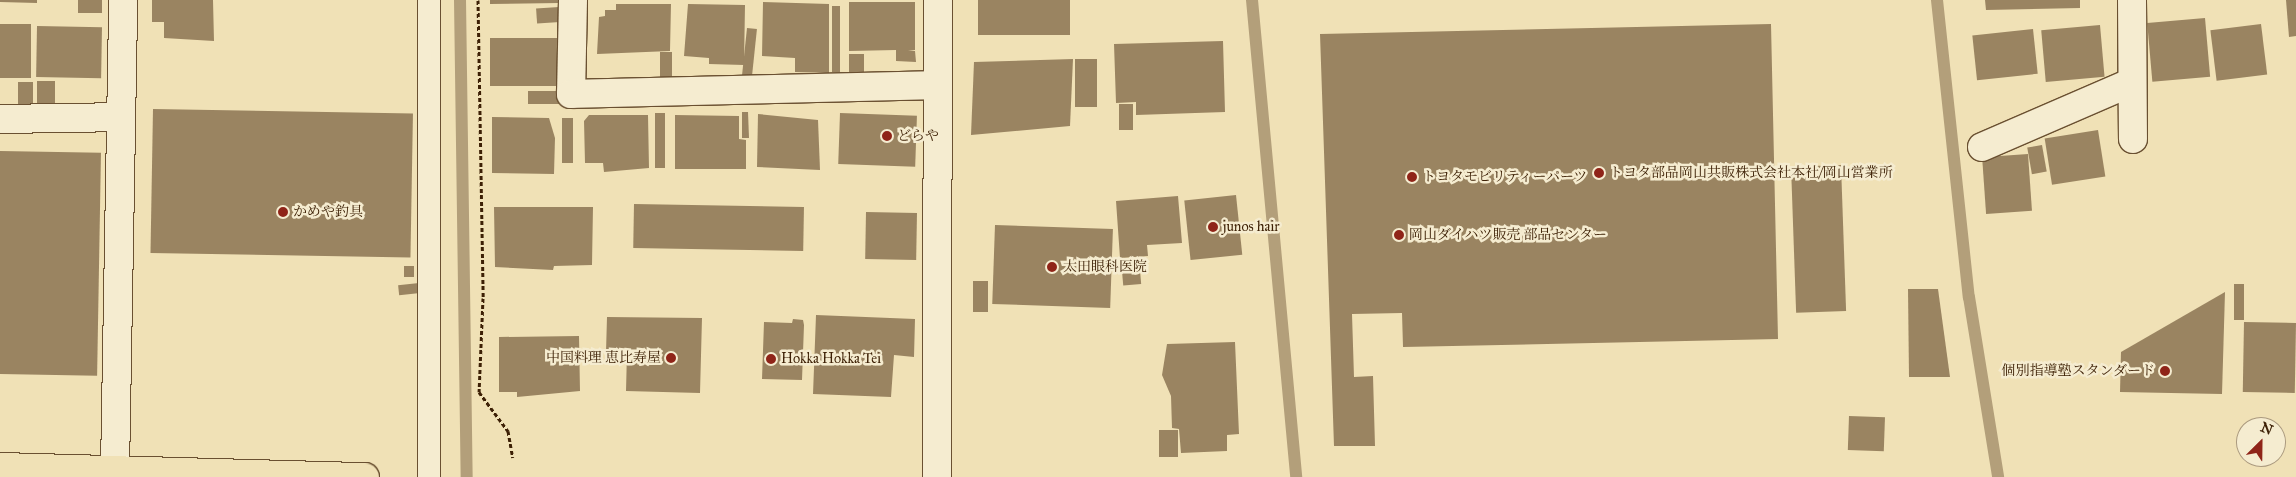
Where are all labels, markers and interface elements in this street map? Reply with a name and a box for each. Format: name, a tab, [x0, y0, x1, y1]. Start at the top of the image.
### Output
place label: どらや	[897, 128, 939, 144]
marker: どらや	[881, 130, 893, 142]
place label: トヨタ部品岡山共販株式会社本社/岡山営業所	[1609, 165, 1893, 181]
marker: トヨタ部品岡山共販株式会社本社/岡山営業所	[1593, 167, 1605, 179]
place label: トヨタモビリティーパーツ	[1422, 169, 1590, 185]
marker: トヨタモビリティーパーツ	[1406, 171, 1418, 183]
place label: かめや釣具	[293, 204, 363, 220]
marker: かめや釣具	[277, 206, 289, 218]
place label: junos hair	[1223, 219, 1280, 235]
marker: junos hair	[1207, 221, 1219, 233]
place label: 岡山ダイハツ販売 部品センター	[1409, 227, 1608, 243]
marker: 岡山ダイハツ販売 部品センター	[1393, 229, 1405, 241]
place label: 太田眼科医院	[1063, 259, 1147, 275]
marker: 太田眼科医院	[1045, 260, 1059, 274]
place label: 中国料理 恵比寿屋	[546, 350, 661, 366]
place label: Hokka Hokka Tei	[781, 351, 881, 367]
marker: 中国料理 恵比寿屋	[665, 352, 677, 364]
marker: Hokka Hokka Tei	[765, 353, 777, 365]
place label: 個別指導塾スタンダード	[2001, 363, 2155, 379]
marker: 個別指導塾スタンダード	[2159, 365, 2171, 377]
north arrow	[2236, 417, 2286, 467]
text: N	[2258, 419, 2275, 439]

